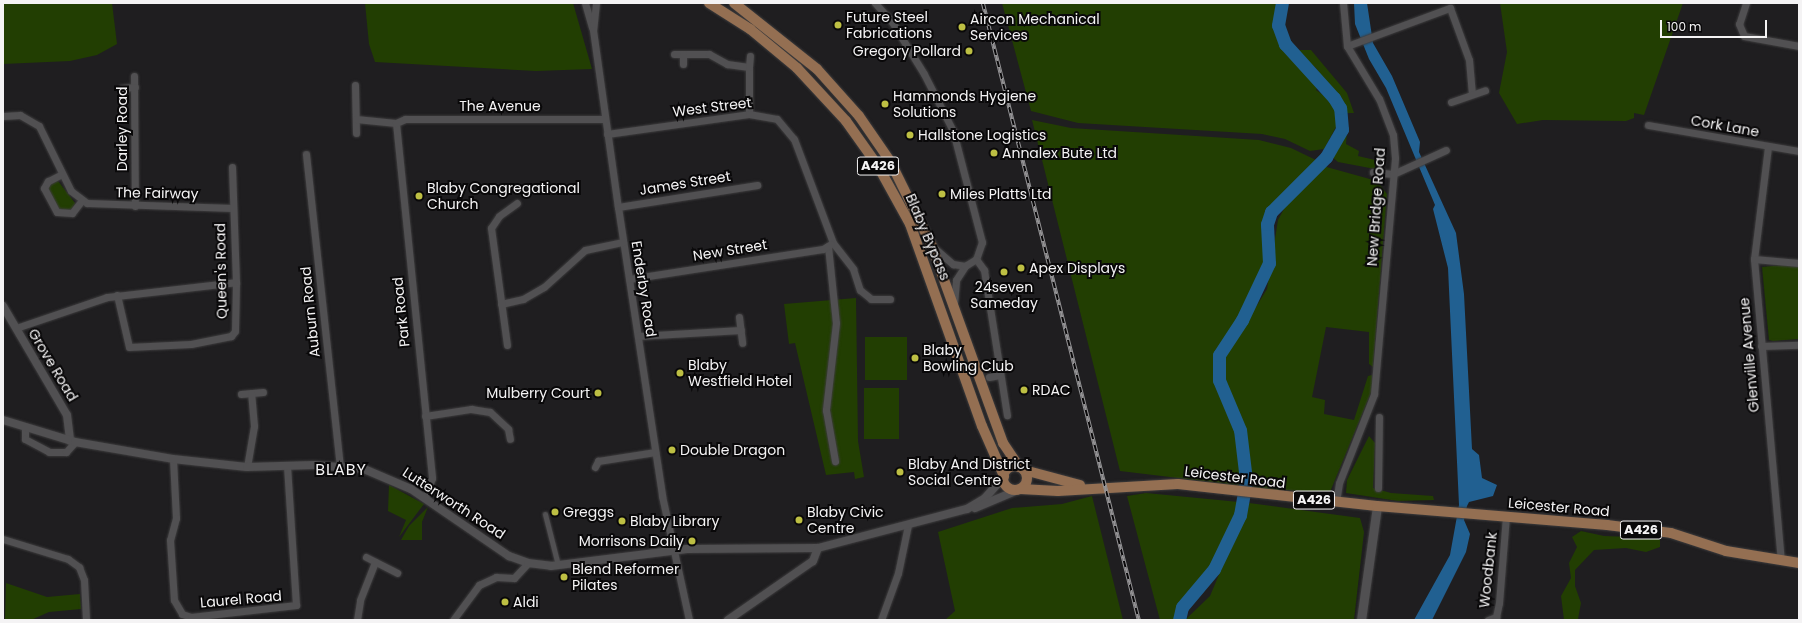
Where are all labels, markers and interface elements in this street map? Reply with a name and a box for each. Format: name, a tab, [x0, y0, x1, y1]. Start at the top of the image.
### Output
place label: Future Steel Fabrications	[846, 9, 932, 42]
place label: Aircon Mechanical Services	[970, 11, 1100, 44]
scale bar	[1662, 12, 1769, 38]
text: 100 m	[1667, 18, 1701, 35]
marker: Future Steel Fabrications	[833, 20, 843, 30]
marker: Aircon Mechanical Services	[957, 22, 967, 32]
place label: Gregory Pollard	[853, 43, 961, 59]
marker: Gregory Pollard	[964, 46, 974, 56]
street label: Darley Road	[114, 87, 130, 171]
place label: Hammonds Hygiene Solutions	[893, 88, 1036, 120]
street label: West Street	[672, 94, 752, 120]
street label: The Avenue	[459, 98, 541, 114]
marker: Hammonds Hygiene Solutions	[880, 99, 890, 109]
street label: Cork Lane	[1690, 112, 1760, 140]
place label: Hallstone Logistics	[918, 127, 1046, 143]
marker: Hallstone Logistics	[905, 130, 915, 140]
place label: Annalex Bute Ltd	[1002, 145, 1117, 161]
street label: New Bridge Road	[1363, 147, 1389, 267]
marker: Annalex Bute Ltd	[989, 148, 999, 158]
road number: A426	[856, 155, 900, 177]
street label: James Street	[638, 168, 732, 198]
place label: Blaby Congregational Church	[427, 180, 580, 212]
street label: The Fairway	[115, 184, 199, 202]
place label: Miles Platts Ltd	[950, 186, 1052, 202]
marker: Miles Platts Ltd	[937, 189, 947, 199]
marker: Blaby Congregational Church	[414, 191, 424, 201]
street label: Blaby Bypass	[902, 191, 954, 283]
street label: Queen's Road	[212, 223, 230, 319]
street label: New Street	[692, 236, 768, 264]
street label: Enderby Road	[628, 240, 660, 338]
place label: Apex Displays	[1029, 260, 1125, 276]
marker: Apex Displays	[1016, 263, 1026, 273]
street label: Auburn Road	[297, 266, 323, 358]
marker: 24seven Sameday	[999, 267, 1009, 277]
street label: Park Road	[389, 276, 413, 348]
place label: 24seven Sameday	[970, 279, 1038, 312]
street label: Glenville Avenue	[1736, 297, 1762, 413]
street label: Grove Road	[25, 326, 81, 404]
place label: Blaby Bowling Club	[923, 342, 1014, 374]
marker: Blaby Bowling Club	[910, 353, 920, 363]
place label: Blaby Westfield Hotel	[688, 357, 792, 390]
marker: Blaby Westfield Hotel	[675, 368, 685, 378]
place label: RDAC	[1032, 382, 1071, 398]
place label: Mulberry Court	[486, 385, 590, 401]
marker: RDAC	[1019, 385, 1029, 395]
marker: Mulberry Court	[593, 388, 603, 398]
place label: Double Dragon	[680, 442, 785, 458]
marker: Double Dragon	[667, 445, 677, 455]
place label: Blaby And District Social Centre	[908, 456, 1030, 488]
district label: BLABY	[315, 460, 367, 480]
street label: Leicester Road	[1183, 462, 1287, 492]
street label: Lutterworth Road	[400, 464, 508, 542]
marker: Blaby And District Social Centre	[895, 467, 905, 477]
road number: A426	[1292, 489, 1336, 511]
street label: Leicester Road	[1508, 494, 1610, 520]
place label: Greggs	[563, 504, 614, 520]
place label: Blaby Civic Centre	[807, 504, 884, 536]
marker: Greggs	[550, 507, 560, 517]
place label: Blaby Library	[630, 513, 719, 529]
marker: Blaby Civic Centre	[794, 515, 804, 525]
marker: Blaby Library	[617, 516, 627, 526]
road number: A426	[1619, 519, 1663, 541]
street label: Woodbank	[1476, 531, 1500, 609]
place label: Morrisons Daily	[579, 533, 684, 549]
marker: Morrisons Daily	[687, 536, 697, 546]
place label: Blend Reformer Pilates	[572, 561, 679, 594]
marker: Blend Reformer Pilates	[559, 572, 569, 582]
street label: Laurel Road	[199, 587, 283, 611]
place label: Aldi	[513, 594, 539, 610]
marker: Aldi	[500, 597, 510, 607]

